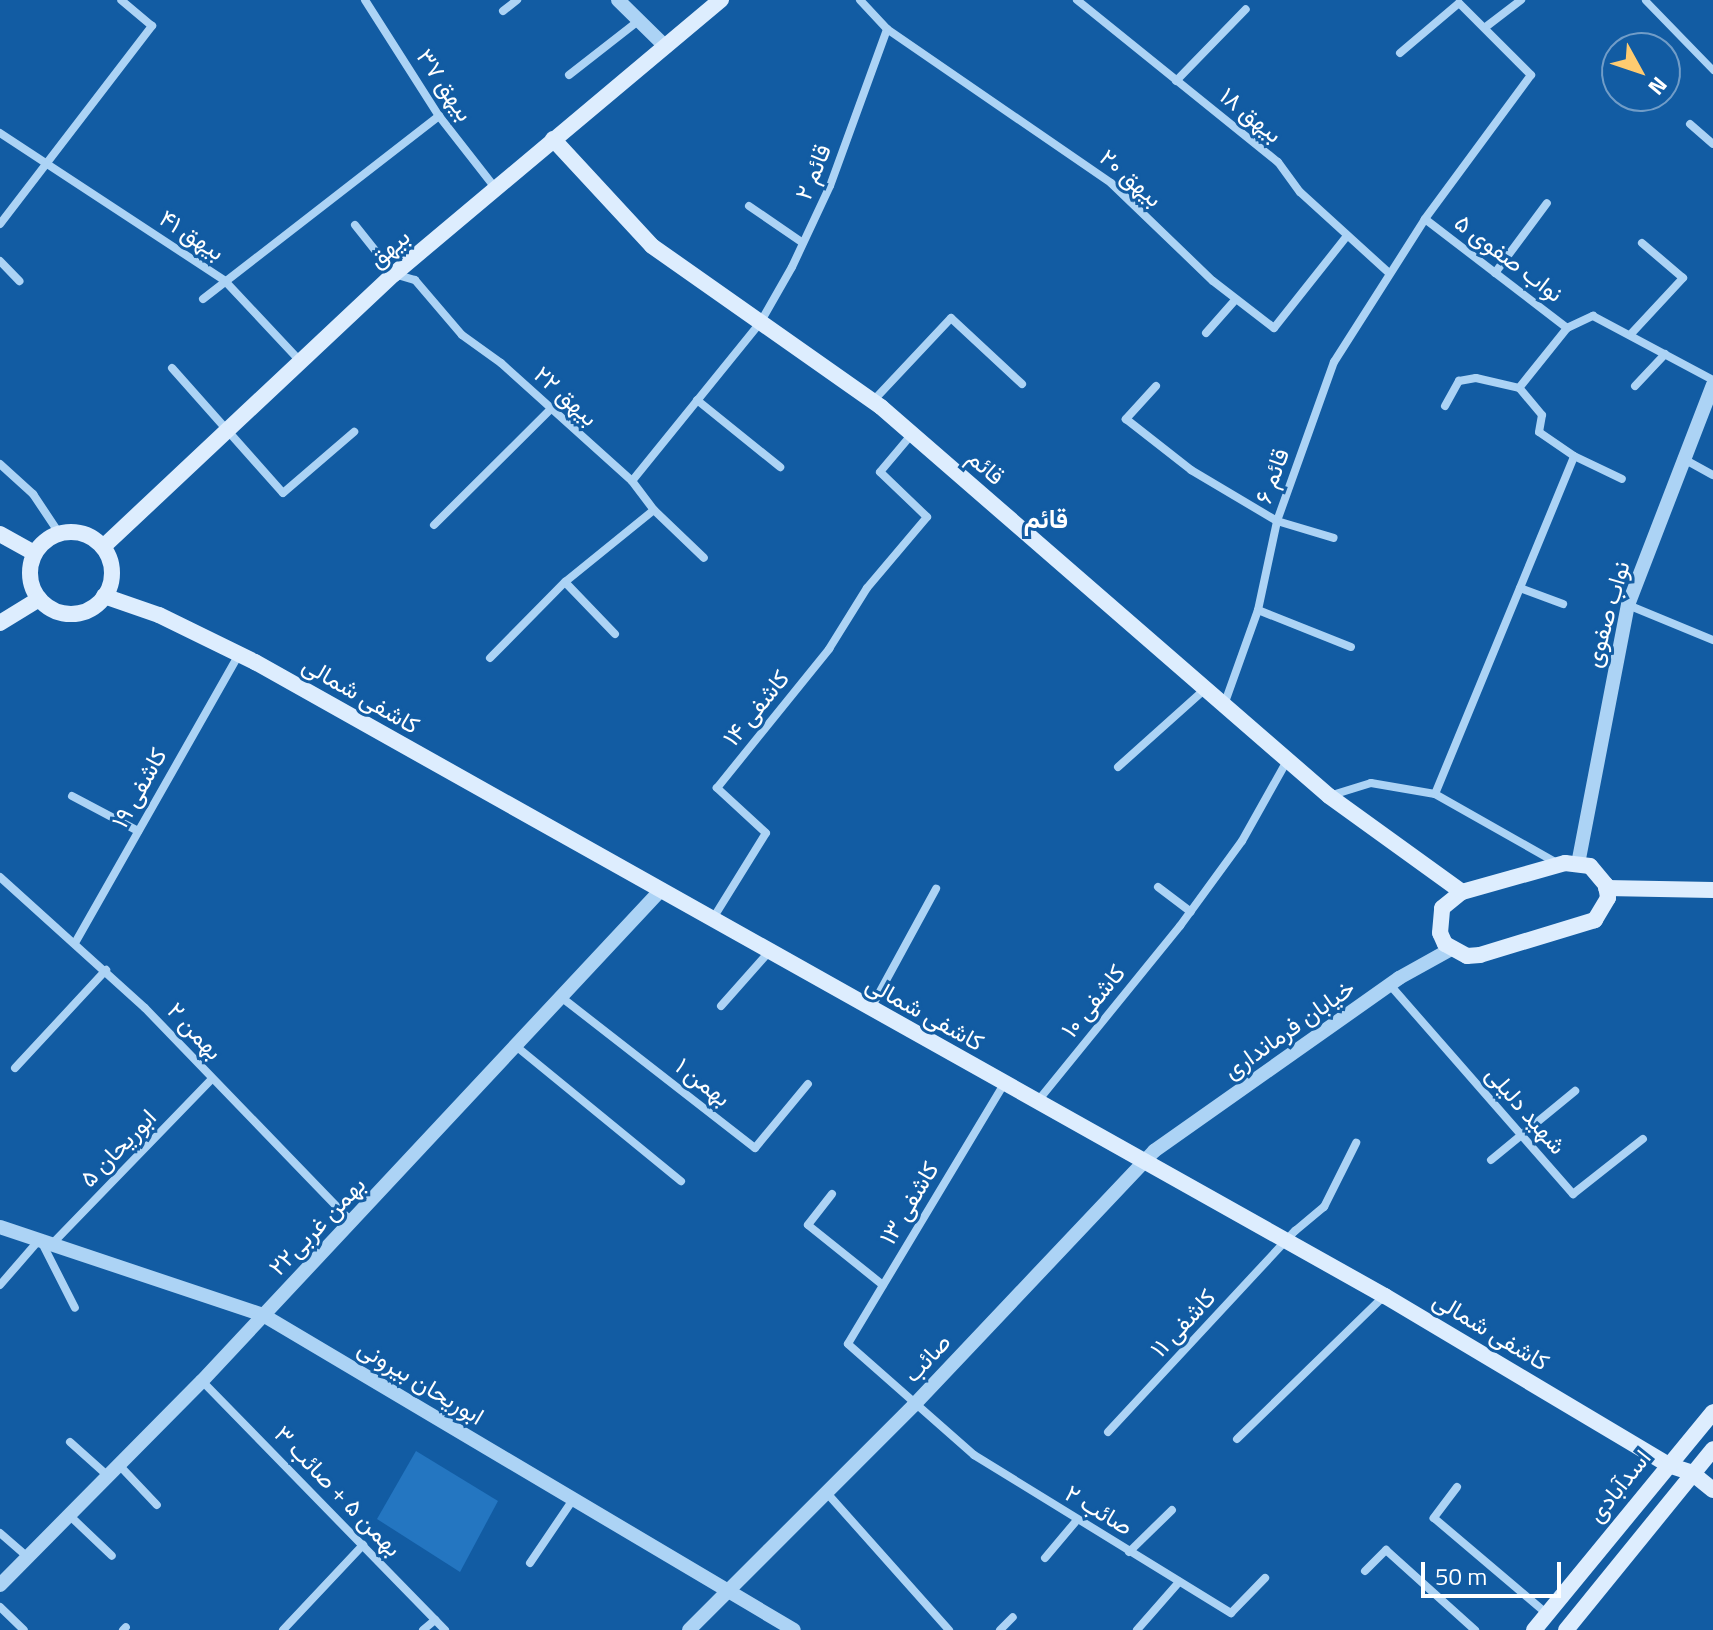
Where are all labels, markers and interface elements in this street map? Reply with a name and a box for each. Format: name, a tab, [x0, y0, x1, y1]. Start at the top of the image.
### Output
north arrow	[1601, 32, 1681, 112]
street label: بیهق ۳۷	[410, 43, 480, 127]
text: N	[1640, 69, 1676, 103]
street label: بیهق ۱۸	[1214, 81, 1288, 149]
street label: قائم ۲	[789, 140, 837, 204]
street label: بیهق ۲۰	[1094, 143, 1168, 213]
street label: بیهق ۴۱	[154, 203, 230, 267]
street label: نواب صفوی ۵	[1449, 208, 1569, 308]
street label: بیهق	[362, 222, 416, 274]
street label: بیهق ۲۲	[528, 360, 604, 432]
street label: قائم	[962, 443, 1010, 491]
street label: قائم ۶	[1249, 444, 1295, 508]
district label: قائم	[1024, 503, 1068, 535]
street label: نواب صفوی	[1578, 558, 1636, 670]
street label: کاشفی شمالی	[297, 650, 425, 740]
street label: کاشفی ۱۴	[717, 664, 795, 752]
street label: کاشفی ۱۹	[105, 743, 173, 833]
street label: کاشفی ۱۰	[1055, 959, 1131, 1043]
street label: کاشفی شمالی	[861, 969, 989, 1057]
street label: خیابان فرمانداری	[1218, 973, 1360, 1085]
street label: بهمن ۲	[161, 996, 229, 1066]
street label: بهمن ۱	[670, 1051, 736, 1113]
street label: شهید دلیلی	[1480, 1060, 1572, 1160]
street label: ابوریحان ۵	[74, 1103, 162, 1193]
street label: کاشفی ۱۳	[873, 1156, 945, 1250]
street label: ۲۲بهمن غربی	[263, 1170, 371, 1282]
street label: کاشفی ۱۱	[1144, 1283, 1222, 1363]
street label: کاشفی شمالی	[1428, 1285, 1554, 1377]
street label: صائب	[897, 1328, 957, 1388]
street label: ابوریحان بیرونی	[353, 1333, 489, 1431]
street label: بهمن ۵ + صائب ۳	[268, 1420, 408, 1562]
street label: اسدآبادی	[1581, 1444, 1657, 1528]
street label: صائب ۲	[1060, 1479, 1138, 1541]
scale bar	[1425, 1546, 1565, 1596]
text: 50 m	[1435, 1558, 1487, 1594]

